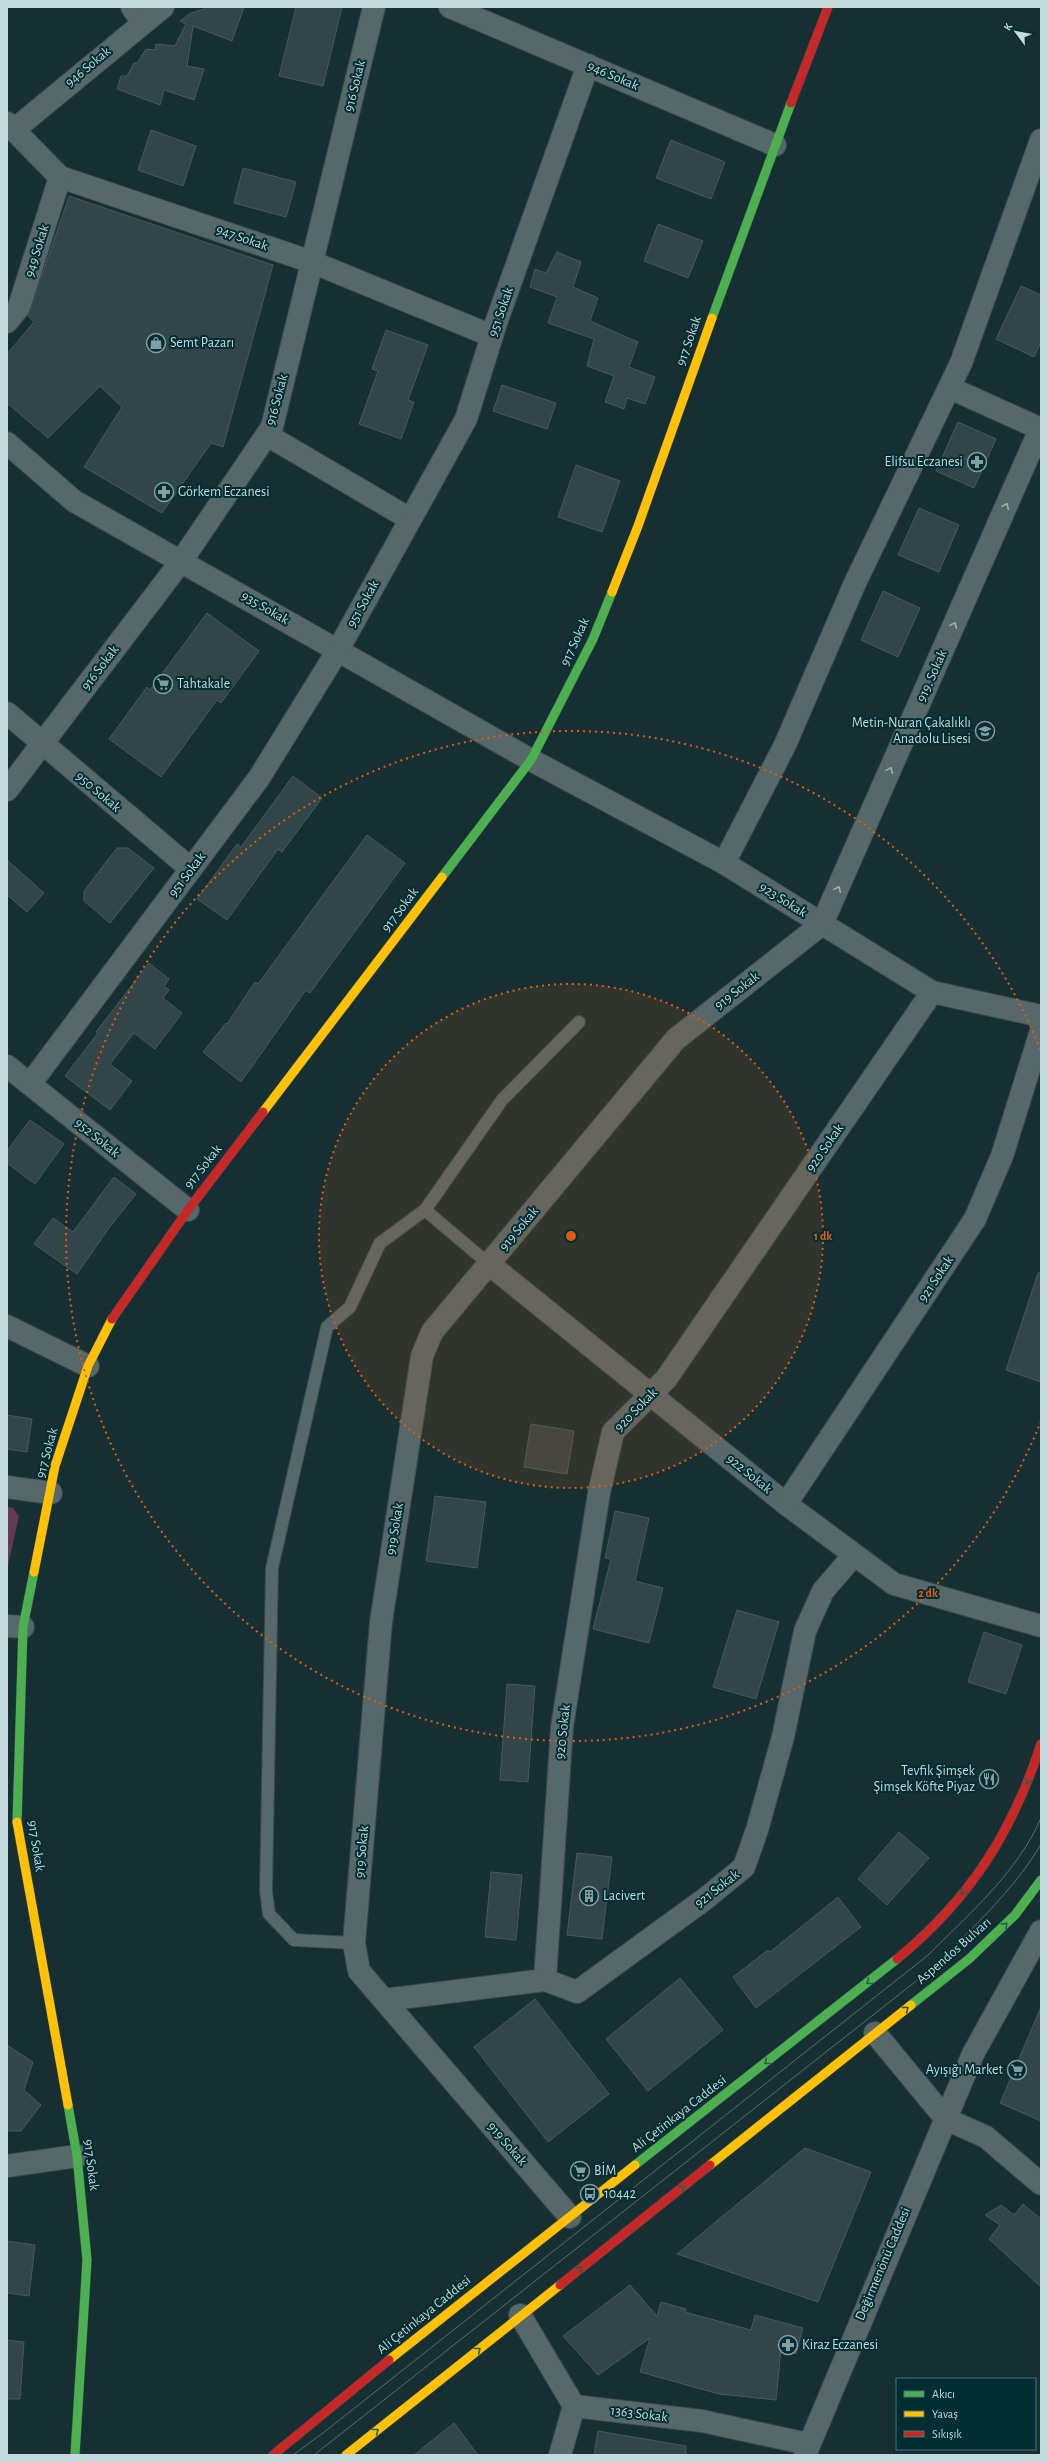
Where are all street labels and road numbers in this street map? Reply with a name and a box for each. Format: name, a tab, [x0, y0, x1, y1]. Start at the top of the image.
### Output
street label: 946 Sokak	[63, 44, 114, 90]
street label: 916 Sokak	[342, 58, 368, 113]
street label: 946 Sokak	[585, 59, 641, 93]
street label: 949 Sokak	[22, 222, 52, 279]
street label: 947 Sokak	[214, 223, 270, 254]
street label: 951 Sokak	[486, 285, 516, 339]
street label: 917 Sokak	[674, 314, 704, 368]
street label: 916 Sokak	[263, 372, 291, 427]
street label: 951 Sokak	[344, 577, 382, 630]
street label: 935 Sokak	[239, 589, 292, 628]
street label: 917 Sokak	[558, 615, 593, 668]
street label: 916 Sokak	[79, 642, 122, 693]
street label: 919. Sokak	[914, 647, 950, 704]
street label: 950 Sokak	[73, 769, 124, 815]
street label: 951 Sokak	[166, 850, 209, 900]
street label: 923 Sokak	[757, 880, 810, 920]
street label: 917 Sokak	[379, 885, 422, 935]
street label: 919 Sokak	[712, 969, 762, 1013]
street label: 952 Sokak	[72, 1116, 123, 1161]
street label: 920 Sokak	[804, 1121, 847, 1174]
street label: 917 Sokak	[182, 1142, 225, 1192]
street label: 919 Sokak	[497, 1204, 542, 1254]
street label: 921 Sokak	[916, 1253, 957, 1305]
street label: 920 Sokak	[612, 1385, 660, 1435]
street label: 917 Sokak	[34, 1426, 61, 1480]
street label: 922 Sokak	[724, 1452, 775, 1497]
street label: 919 Sokak	[384, 1501, 406, 1556]
street label: 920 Sokak	[553, 1703, 573, 1760]
street label: 917 Sokak	[25, 1819, 47, 1873]
street label: 919 Sokak	[353, 1825, 371, 1879]
street label: 921 Sokak	[692, 1867, 742, 1911]
street label: Aspendos Bulvarı	[914, 1915, 994, 1987]
street label: Ali Çetinkaya Caddesi	[629, 2073, 729, 2155]
street label: 919 Sokak	[485, 2120, 530, 2169]
street label: 917 Sokak	[81, 2138, 101, 2192]
street label: Değirmenönü Caddesi	[853, 2205, 913, 2323]
street label: Ali Çetinkaya Caddesi	[375, 2273, 473, 2357]
street label: 1363 Sokak	[610, 2404, 669, 2425]

